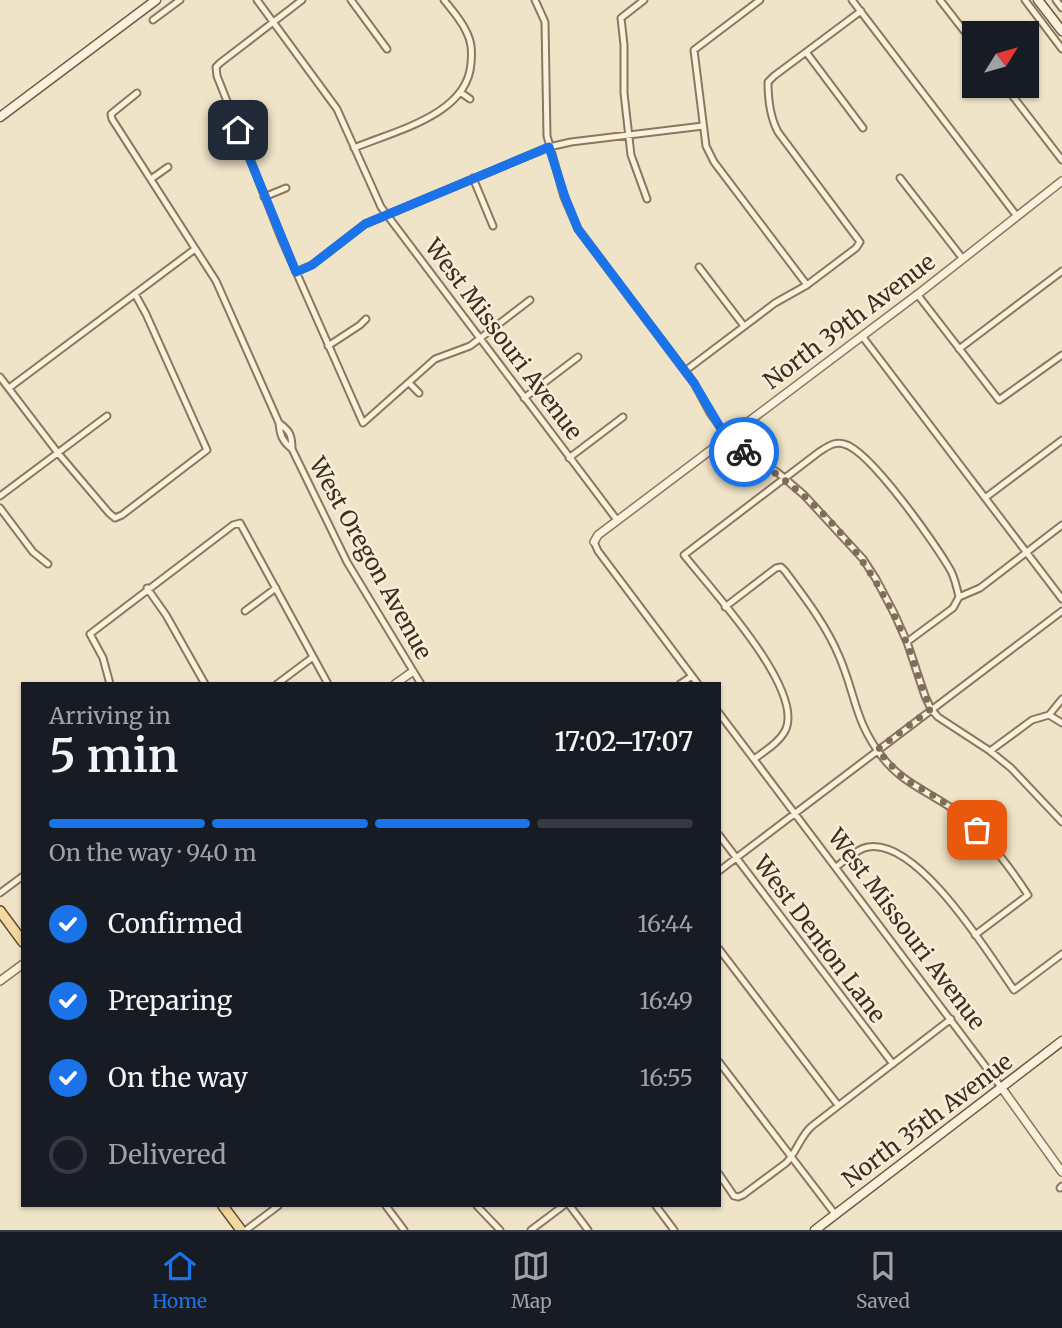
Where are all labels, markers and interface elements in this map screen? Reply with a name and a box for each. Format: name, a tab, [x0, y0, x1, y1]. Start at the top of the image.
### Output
north arrow	[962, 21, 1040, 98]
map controls	[962, 21, 1039, 98]
pin	[208, 100, 268, 160]
icon: home	[219, 111, 257, 149]
street label: West Missouri Avenue	[418, 232, 589, 445]
street label: North 39th Avenue	[757, 247, 941, 395]
courier	[709, 417, 779, 487]
icon: bike	[725, 433, 763, 471]
street label: West Oregon Avenue	[303, 451, 439, 664]
text: Arriving in	[49, 701, 171, 730]
text: 17:02–17:07	[555, 725, 693, 758]
text: 5 min	[49, 727, 179, 785]
pin	[947, 800, 1007, 860]
icon: bag	[958, 811, 996, 849]
street label: West Missouri Avenue	[821, 822, 992, 1035]
text: On the way · 940 m	[49, 838, 257, 867]
street label: West Denton Lane	[747, 849, 892, 1028]
icon: check	[49, 905, 87, 943]
text: Confirmed	[108, 907, 243, 940]
text: 16:44	[638, 909, 693, 938]
icon: check	[49, 982, 87, 1020]
text: Preparing	[108, 984, 232, 1017]
text: 16:49	[639, 986, 693, 1015]
street label: North 35th Avenue	[836, 1047, 1018, 1193]
icon: check	[49, 1059, 87, 1097]
text: On the way	[108, 1061, 248, 1094]
text: 16:55	[640, 1063, 693, 1092]
text: Delivered	[108, 1138, 227, 1171]
tab: Home	[152, 1247, 207, 1313]
tab: Map	[511, 1247, 552, 1313]
tab: Saved	[856, 1247, 910, 1313]

